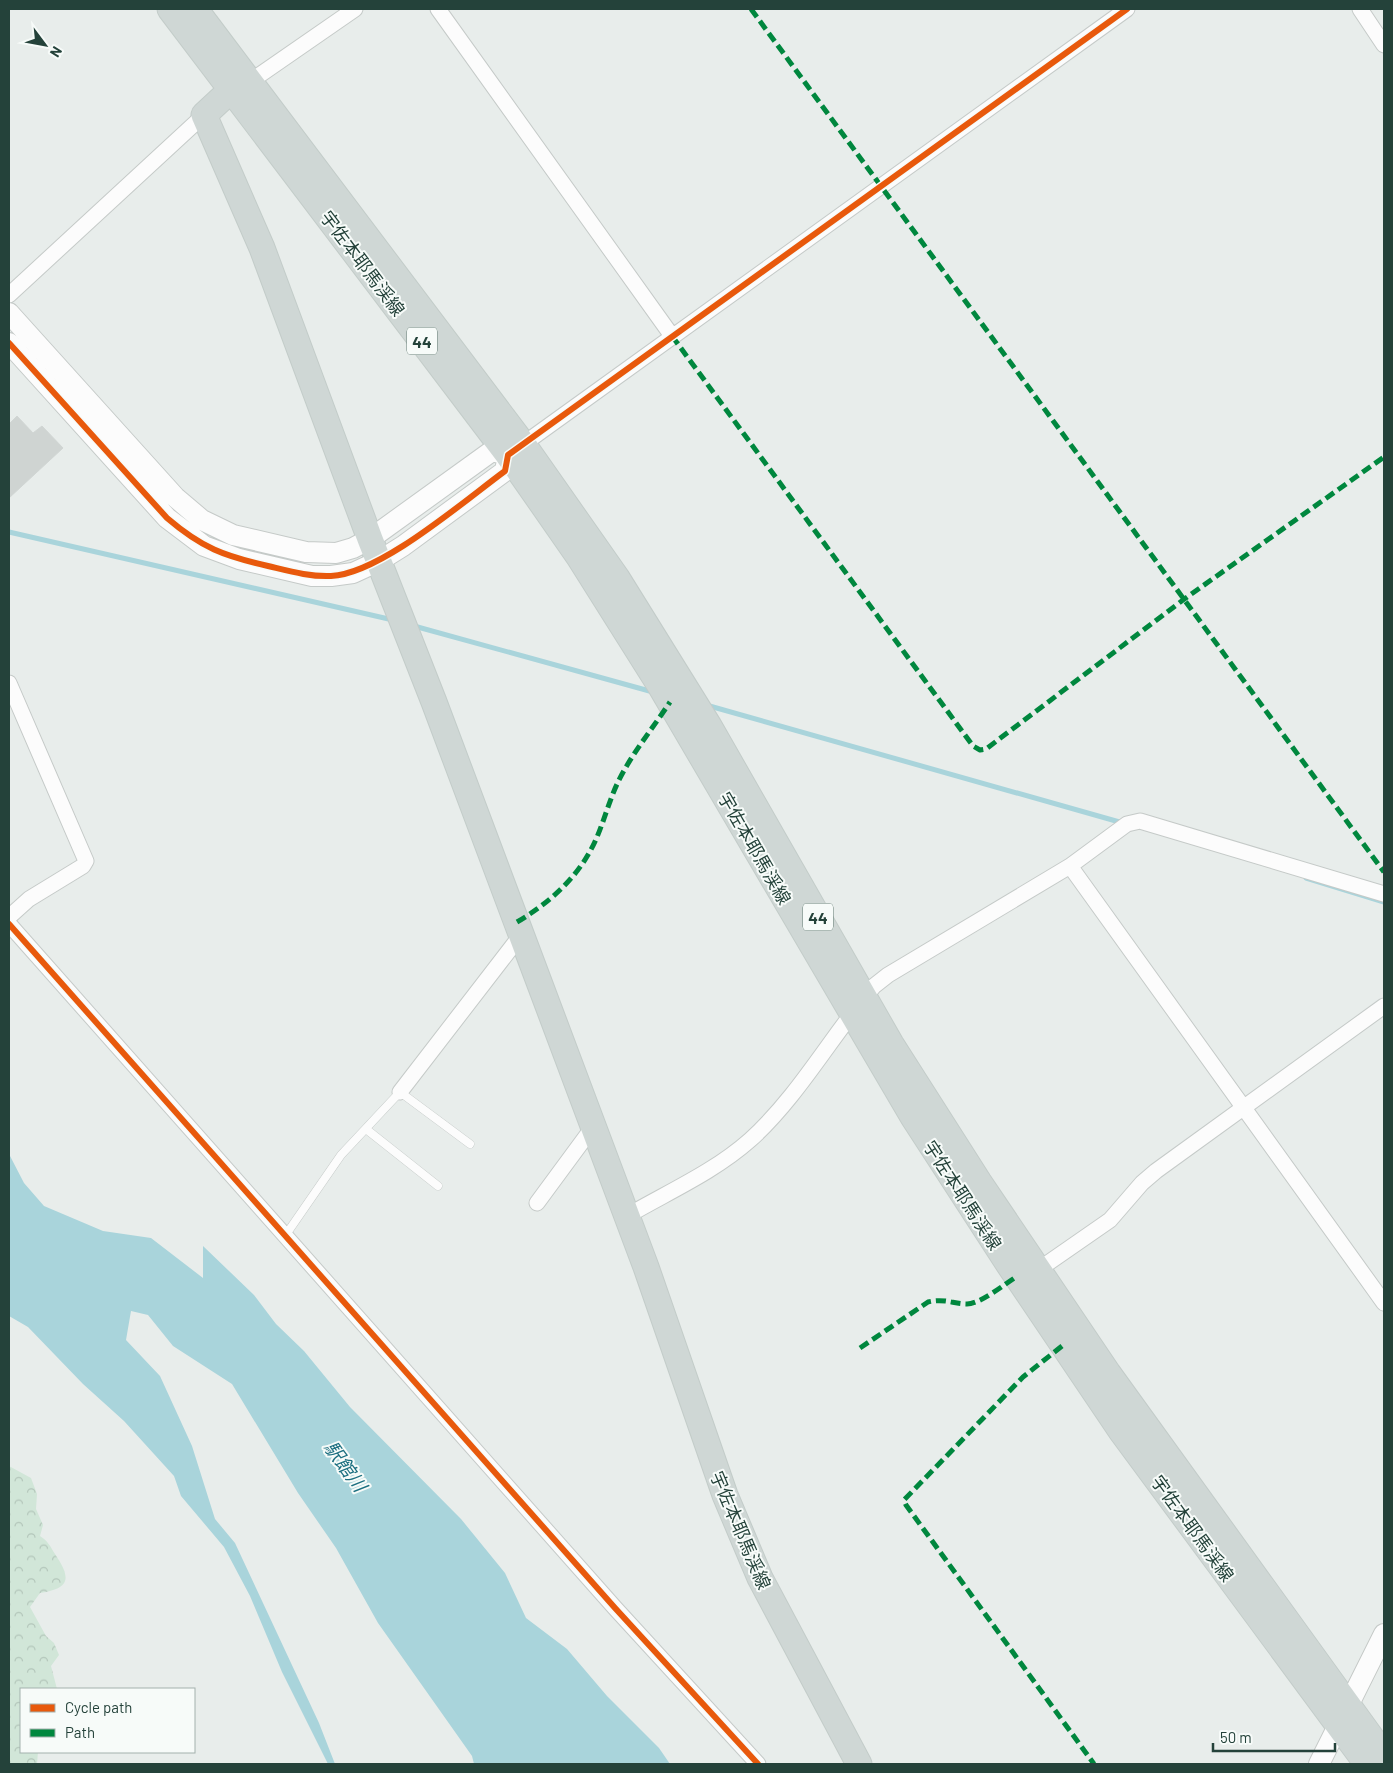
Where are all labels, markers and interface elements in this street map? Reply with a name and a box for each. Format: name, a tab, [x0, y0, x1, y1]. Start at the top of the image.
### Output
north arrow	[20, 20, 70, 70]
text: N	[47, 44, 66, 61]
street label: 宇佐本耶馬渓線	[316, 206, 410, 320]
road number: 44	[407, 328, 437, 354]
street label: 宇佐本耶馬渓線	[714, 788, 796, 908]
road number: 44	[803, 904, 833, 930]
street label: 宇佐本耶馬渓線	[919, 1136, 1007, 1254]
water label: 駅館川	[320, 1436, 373, 1497]
street label: 宇佐本耶馬渓線	[706, 1468, 776, 1592]
street label: 宇佐本耶馬渓線	[1147, 1471, 1239, 1585]
legend	[20, 1688, 195, 1753]
text: Cycle path	[65, 1698, 132, 1716]
scale bar	[1213, 1720, 1336, 1752]
text: Path	[65, 1723, 95, 1741]
text: 50 m	[1220, 1728, 1252, 1746]

